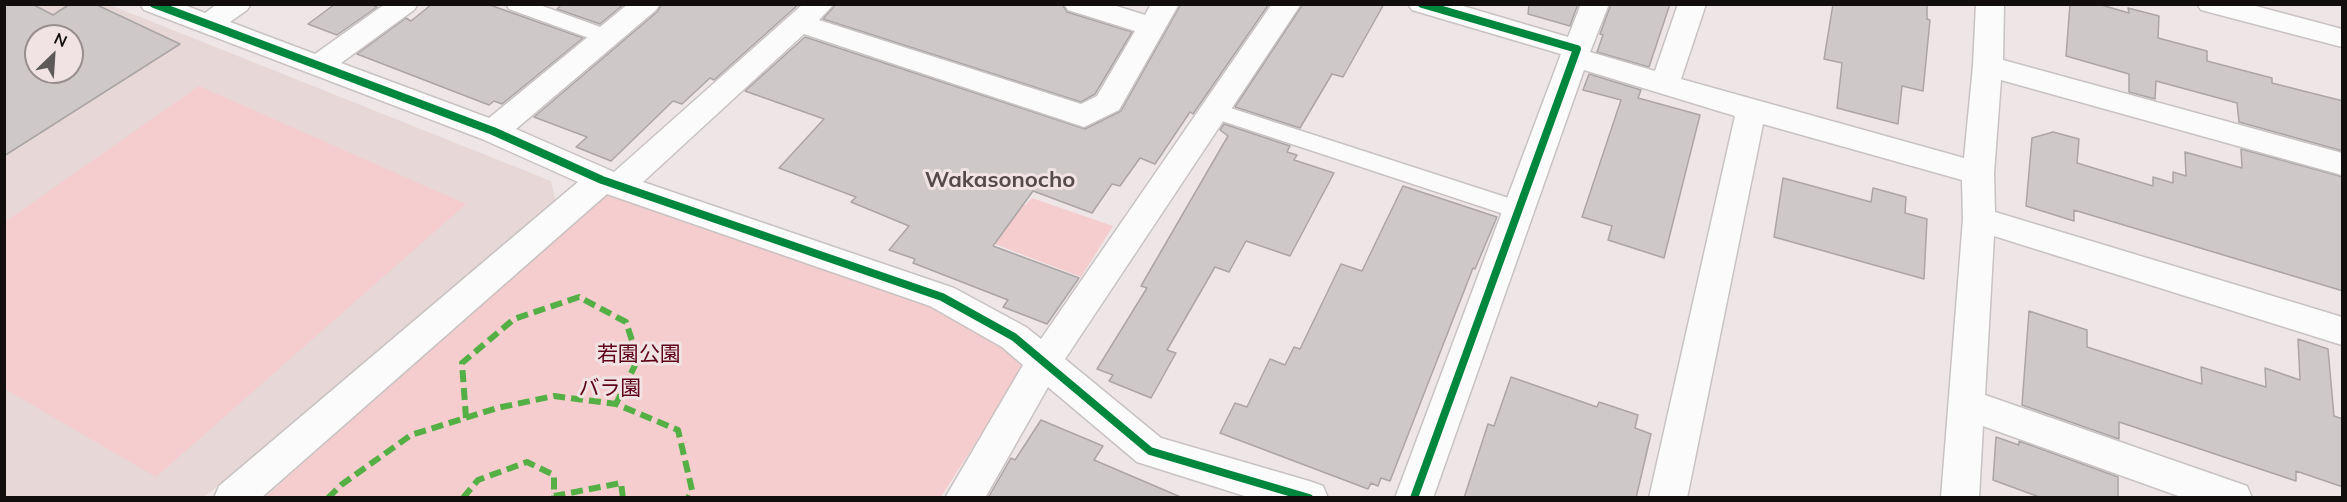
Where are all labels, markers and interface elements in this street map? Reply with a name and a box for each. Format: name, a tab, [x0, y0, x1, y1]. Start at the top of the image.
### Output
north arrow	[24, 24, 84, 84]
text: N	[51, 28, 70, 51]
district label: Wakasonocho	[925, 167, 1075, 193]
park label: 若園公園	[597, 342, 681, 368]
park label: バラ園	[579, 376, 641, 402]

